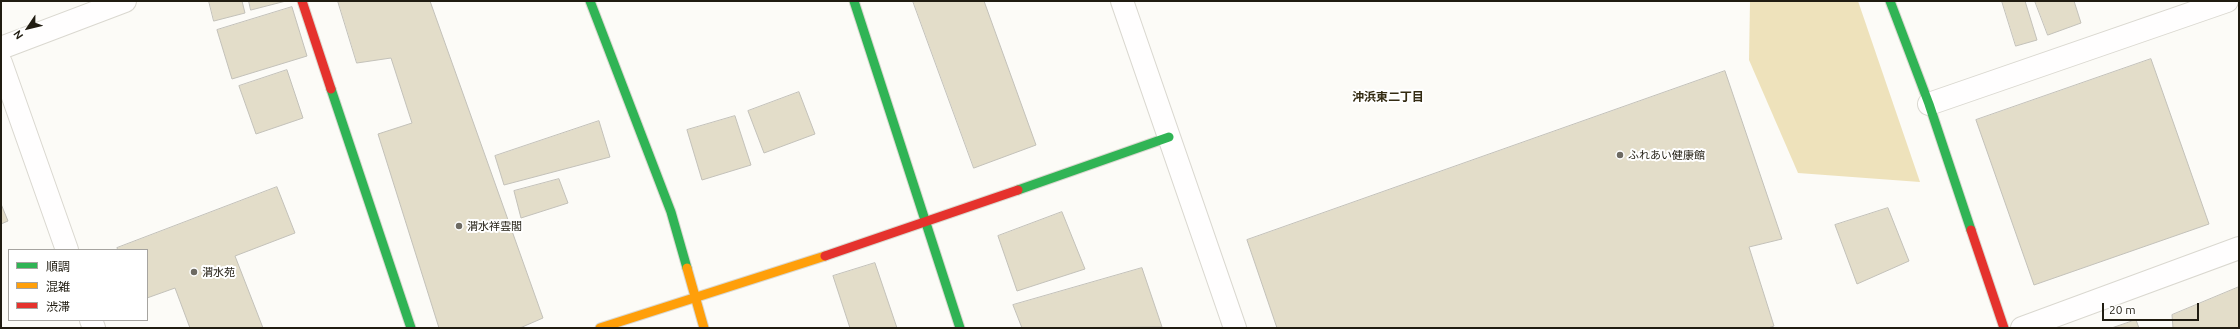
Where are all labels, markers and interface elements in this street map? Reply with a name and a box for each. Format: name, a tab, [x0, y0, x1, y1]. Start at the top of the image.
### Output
north arrow	[8, 8, 48, 48]
text: N	[11, 28, 25, 42]
district label: 沖浜東二丁目	[1352, 90, 1424, 104]
place label: ふれあい健康館	[1628, 148, 1705, 162]
marker: ふれあい健康館	[1615, 150, 1625, 160]
place label: 渭水祥雲閣	[467, 219, 522, 233]
marker: 渭水祥雲閣	[454, 221, 464, 231]
legend	[8, 249, 148, 321]
text: 順調	[46, 260, 70, 273]
place label: 渭水苑	[202, 265, 235, 279]
marker: 渭水苑	[189, 267, 199, 277]
text: 混雑	[46, 280, 70, 293]
scale bar	[2104, 295, 2201, 321]
text: 渋滞	[46, 300, 70, 313]
text: 20 m	[2109, 303, 2136, 316]

